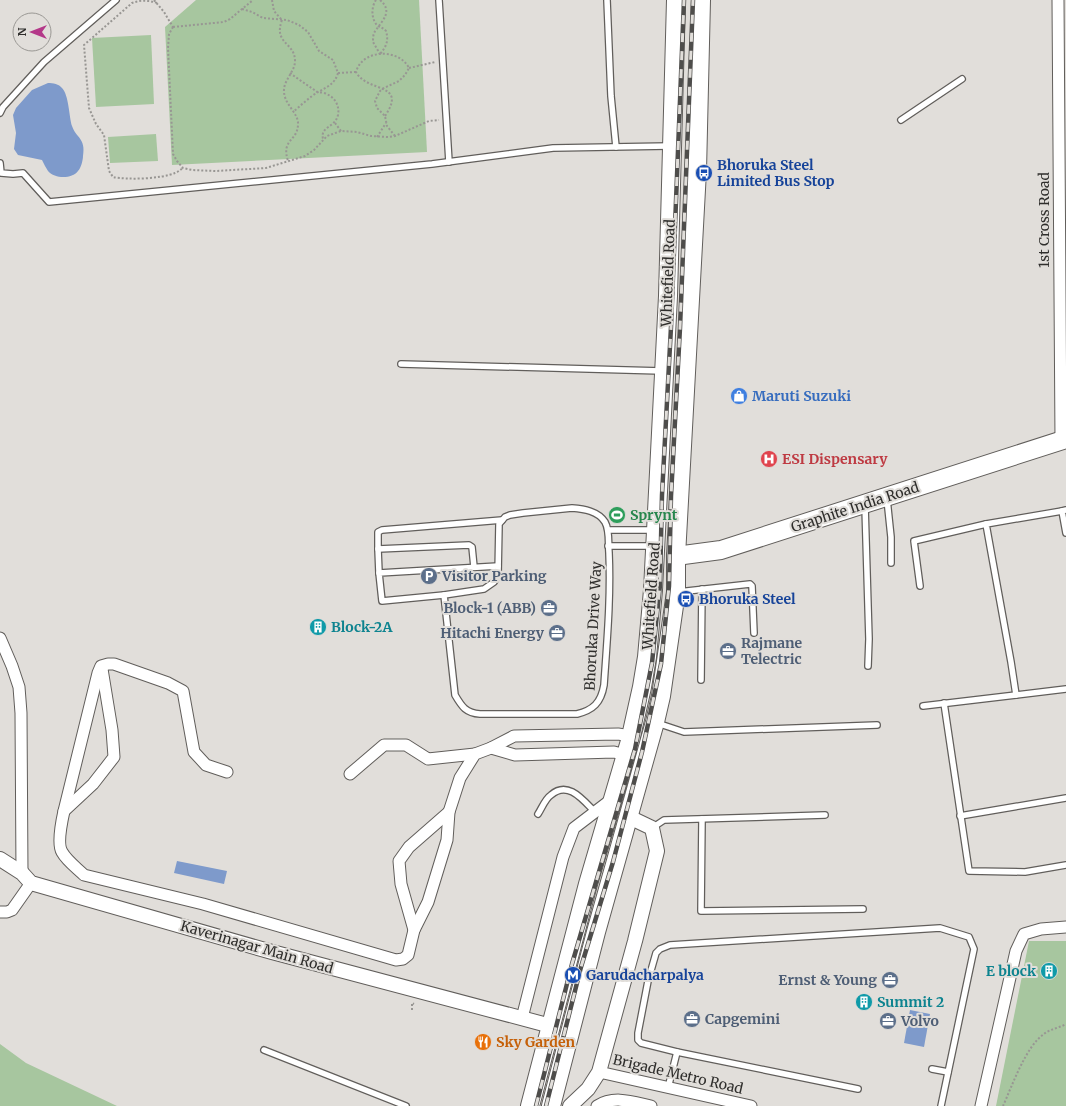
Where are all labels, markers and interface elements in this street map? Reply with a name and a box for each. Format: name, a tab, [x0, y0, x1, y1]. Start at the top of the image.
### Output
north arrow	[12, 12, 52, 52]
text: N	[15, 27, 29, 36]
place label: Bhoruka Steel Limited Bus Stop	[717, 156, 834, 190]
bus stop icon: Bhoruka Steel Limited Bus Stop	[694, 163, 714, 183]
street label: 1st Cross Road	[1035, 171, 1053, 268]
street label: Whitefield Road	[657, 218, 679, 328]
shop icon: Maruti Suzuki	[729, 386, 749, 406]
place label: Maruti Suzuki	[752, 387, 851, 405]
hospital icon: ESI Dispensary	[759, 449, 779, 469]
place label: ESI Dispensary	[782, 450, 888, 468]
street label: Graphite India Road	[789, 478, 922, 536]
sports icon: Sprynt	[607, 505, 627, 525]
place label: Sprynt	[630, 506, 678, 524]
street label: Whitefield Road	[638, 541, 664, 651]
street label: Bhoruka Drive Way	[581, 560, 605, 691]
parking icon: Visitor Parking	[419, 566, 439, 586]
place label: Visitor Parking	[441, 567, 547, 585]
bus stop icon: Bhoruka Steel	[676, 589, 696, 609]
place label: Bhoruka Steel	[699, 590, 796, 608]
office icon: Block-1 (ABB)	[539, 598, 559, 618]
place label: Block-1 (ABB)	[443, 599, 536, 617]
building icon: Block-2A	[308, 617, 328, 637]
place label: Block-2A	[331, 618, 394, 636]
office icon: Hitachi Energy	[547, 623, 567, 643]
place label: Hitachi Energy	[440, 624, 545, 642]
place label: Rajmane Telectric	[741, 634, 803, 668]
office icon: Rajmane Telectric	[718, 641, 738, 661]
street label: Kaverinagar Main Road	[178, 917, 336, 978]
building icon: E block	[1039, 961, 1059, 981]
place label: E block	[986, 962, 1037, 980]
metro station icon: Garudacharpalya	[563, 965, 583, 985]
place label: Garudacharpalya	[586, 966, 704, 984]
office icon: Ernst & Young	[880, 970, 900, 990]
place label: Ernst & Young	[778, 971, 877, 989]
building icon: Summit 2	[854, 992, 874, 1012]
place label: Summit 2	[877, 993, 944, 1011]
office icon: Capgemini	[682, 1009, 702, 1029]
place label: Capgemini	[705, 1010, 780, 1028]
office icon: Volvo	[878, 1011, 898, 1031]
place label: Volvo	[900, 1012, 939, 1030]
restaurant icon: Sky Garden	[473, 1032, 493, 1052]
place label: Sky Garden	[496, 1033, 575, 1051]
street label: Brigade Metro Road	[611, 1050, 745, 1098]

